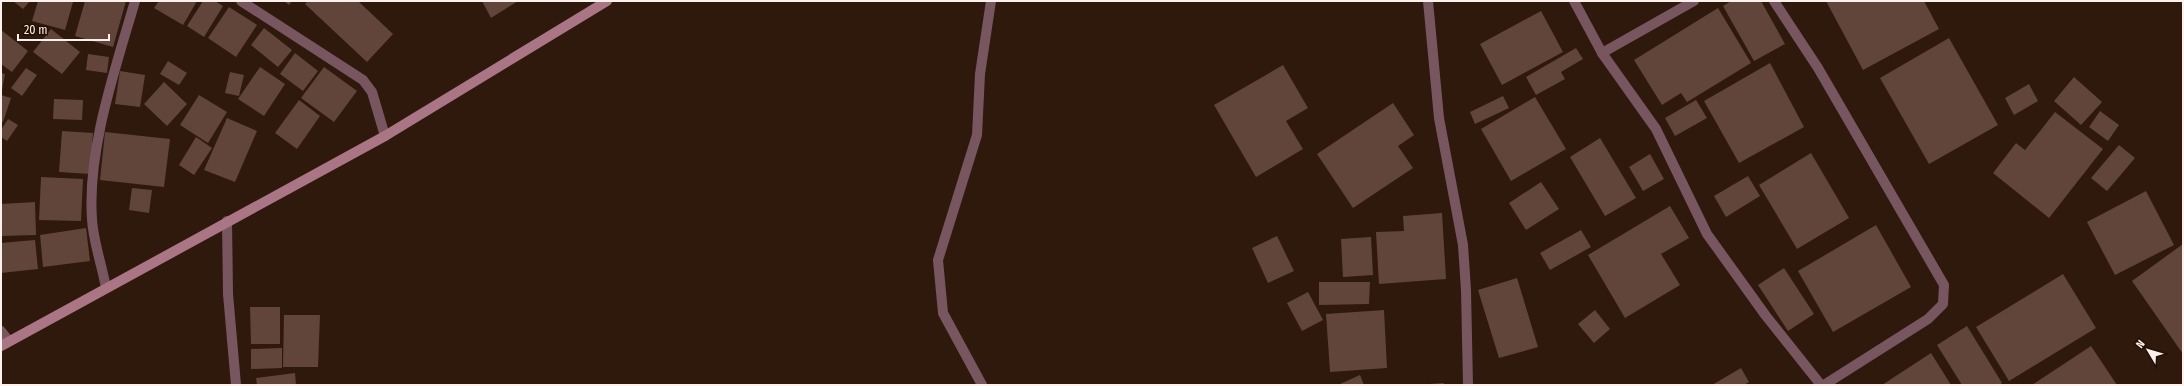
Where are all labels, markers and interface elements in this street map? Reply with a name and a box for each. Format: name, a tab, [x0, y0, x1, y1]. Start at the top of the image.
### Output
scale bar	[18, 16, 109, 42]
text: 20 m	[24, 23, 48, 37]
north arrow	[2128, 330, 2168, 370]
text: N	[2133, 338, 2148, 351]

